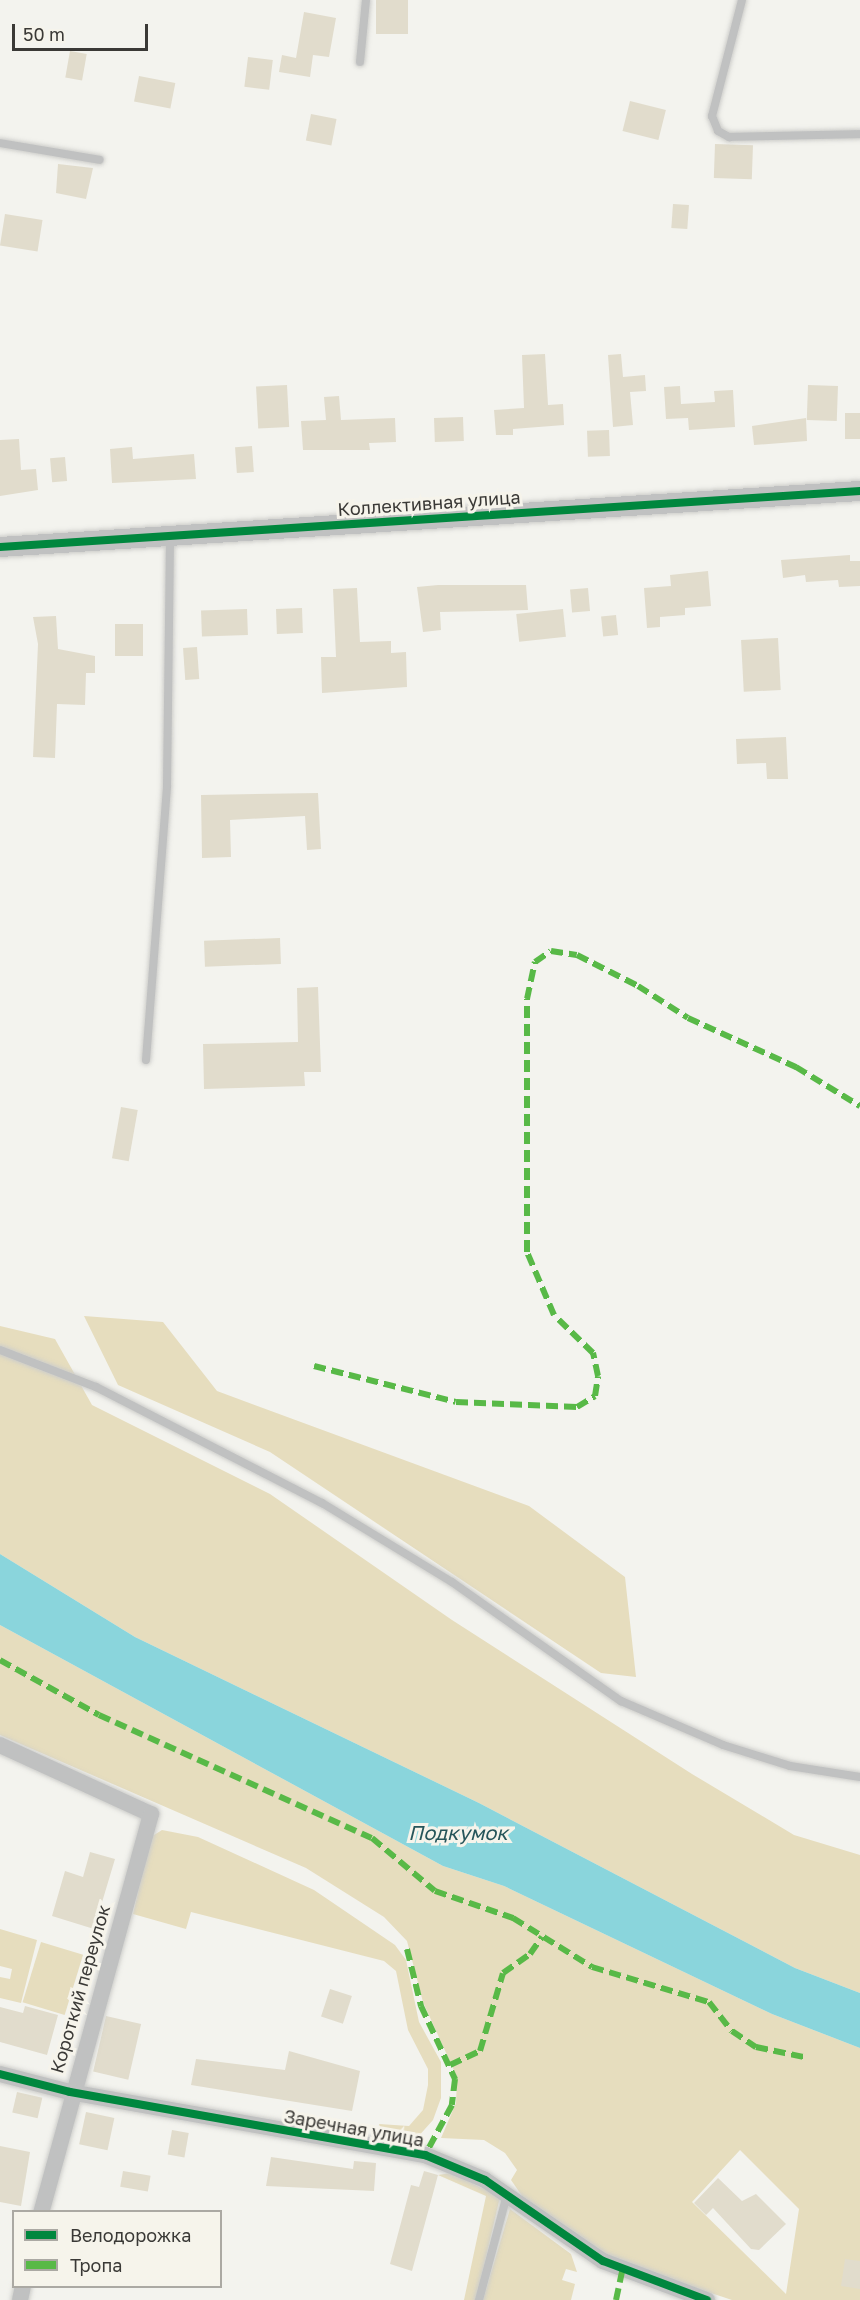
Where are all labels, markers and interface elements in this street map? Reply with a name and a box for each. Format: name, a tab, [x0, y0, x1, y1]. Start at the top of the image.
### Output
scale bar	[15, 12, 152, 50]
text: 50 m	[23, 23, 65, 45]
street label: Коллективная улица	[337, 486, 521, 520]
water label: Подкумок	[408, 1820, 508, 1844]
street label: Короткий переулок	[46, 1902, 114, 2076]
street label: Заречная улица	[282, 2105, 426, 2151]
legend	[12, 2210, 222, 2288]
text: Велодорожка	[70, 2224, 191, 2246]
text: Тропа	[70, 2254, 122, 2276]

